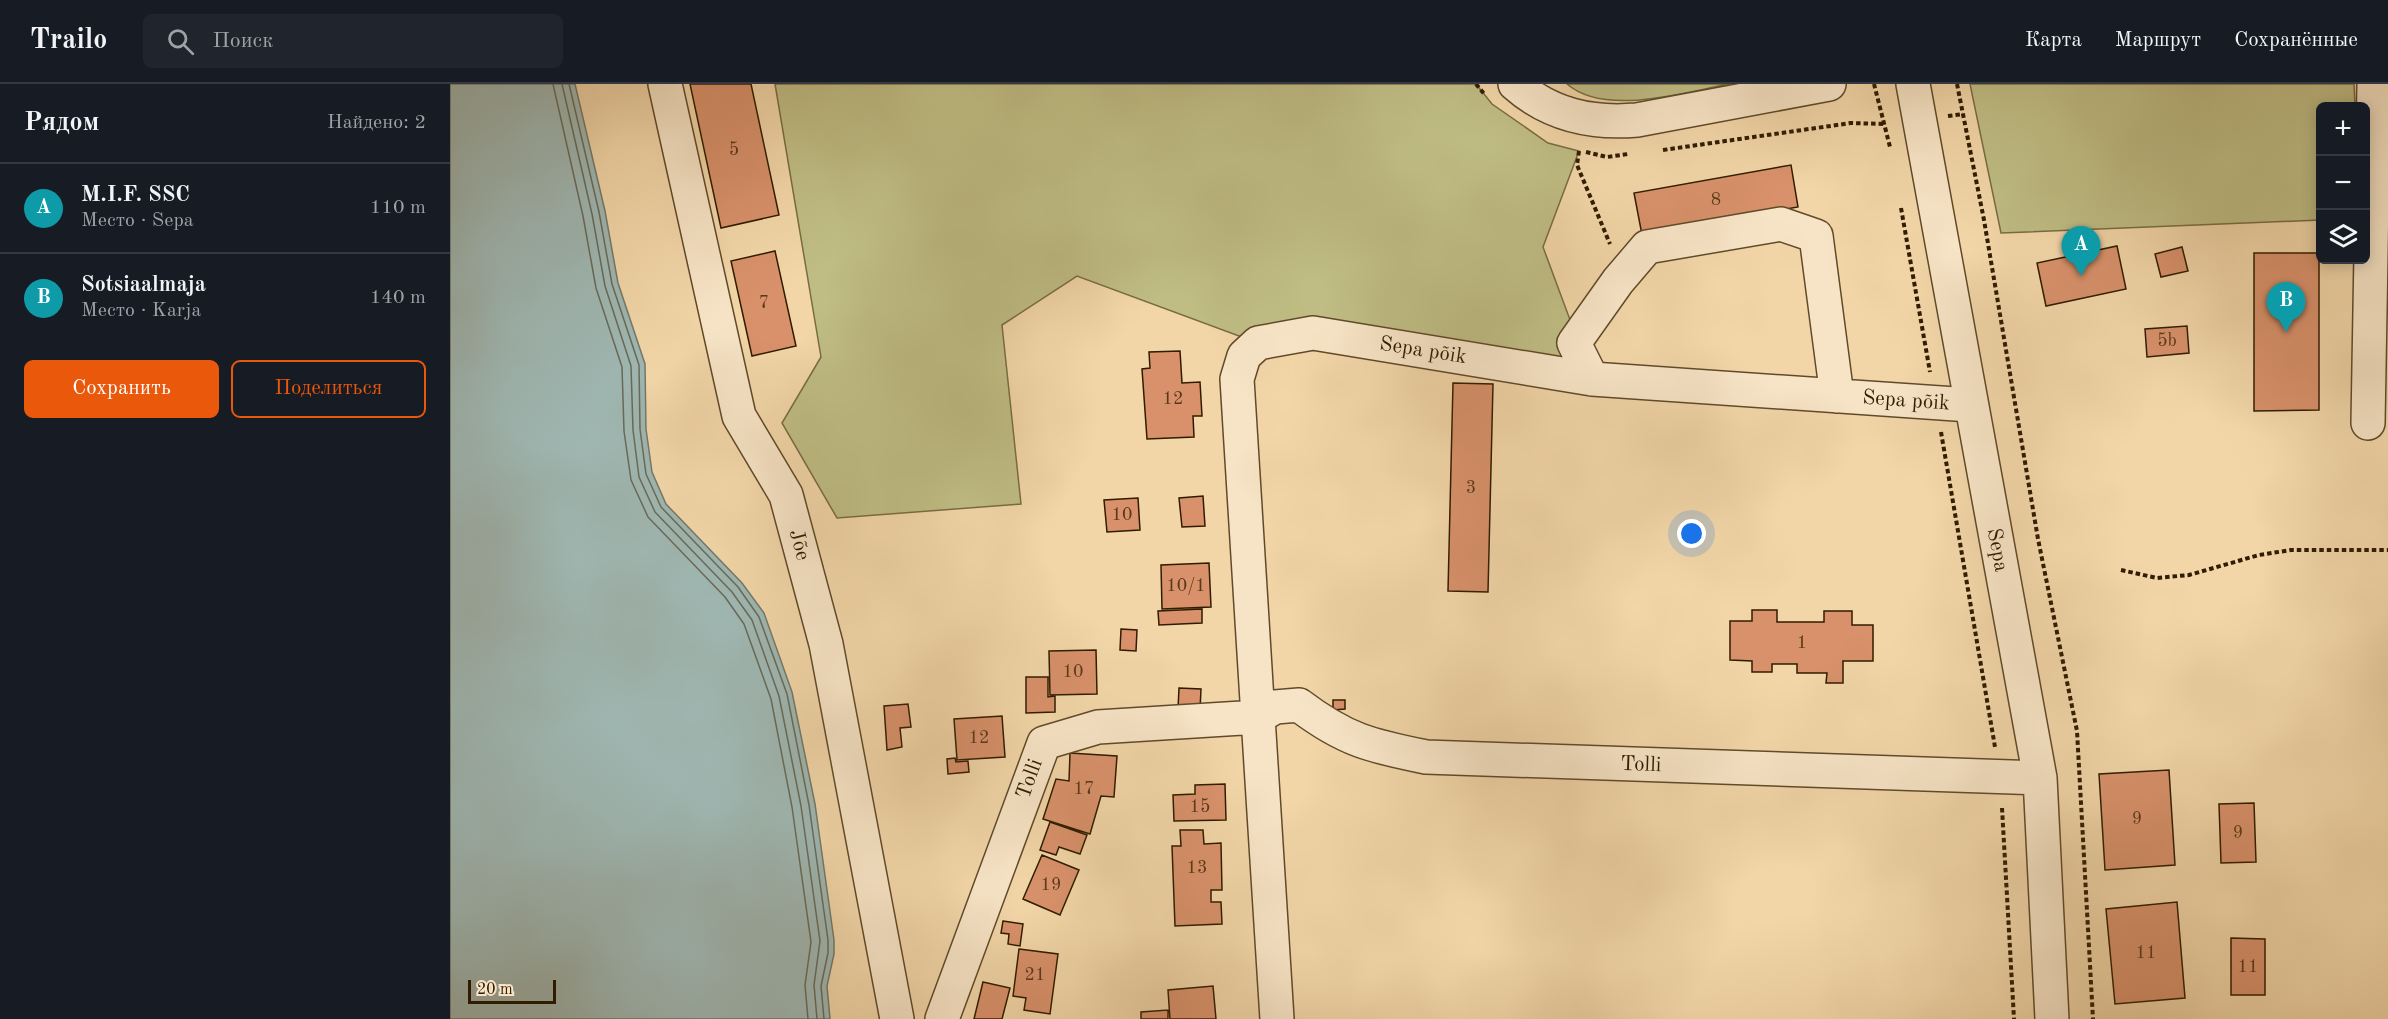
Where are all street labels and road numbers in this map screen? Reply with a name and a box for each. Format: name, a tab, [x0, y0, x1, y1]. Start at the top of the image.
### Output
street label: Sepa põik	[1378, 334, 1468, 368]
street label: Sepa põik	[1862, 387, 1951, 415]
street label: Sepa	[1983, 526, 2011, 574]
street label: Jõe	[785, 527, 813, 563]
street label: Tolli	[1620, 754, 1662, 776]
street label: Tolli	[1013, 756, 1047, 802]

